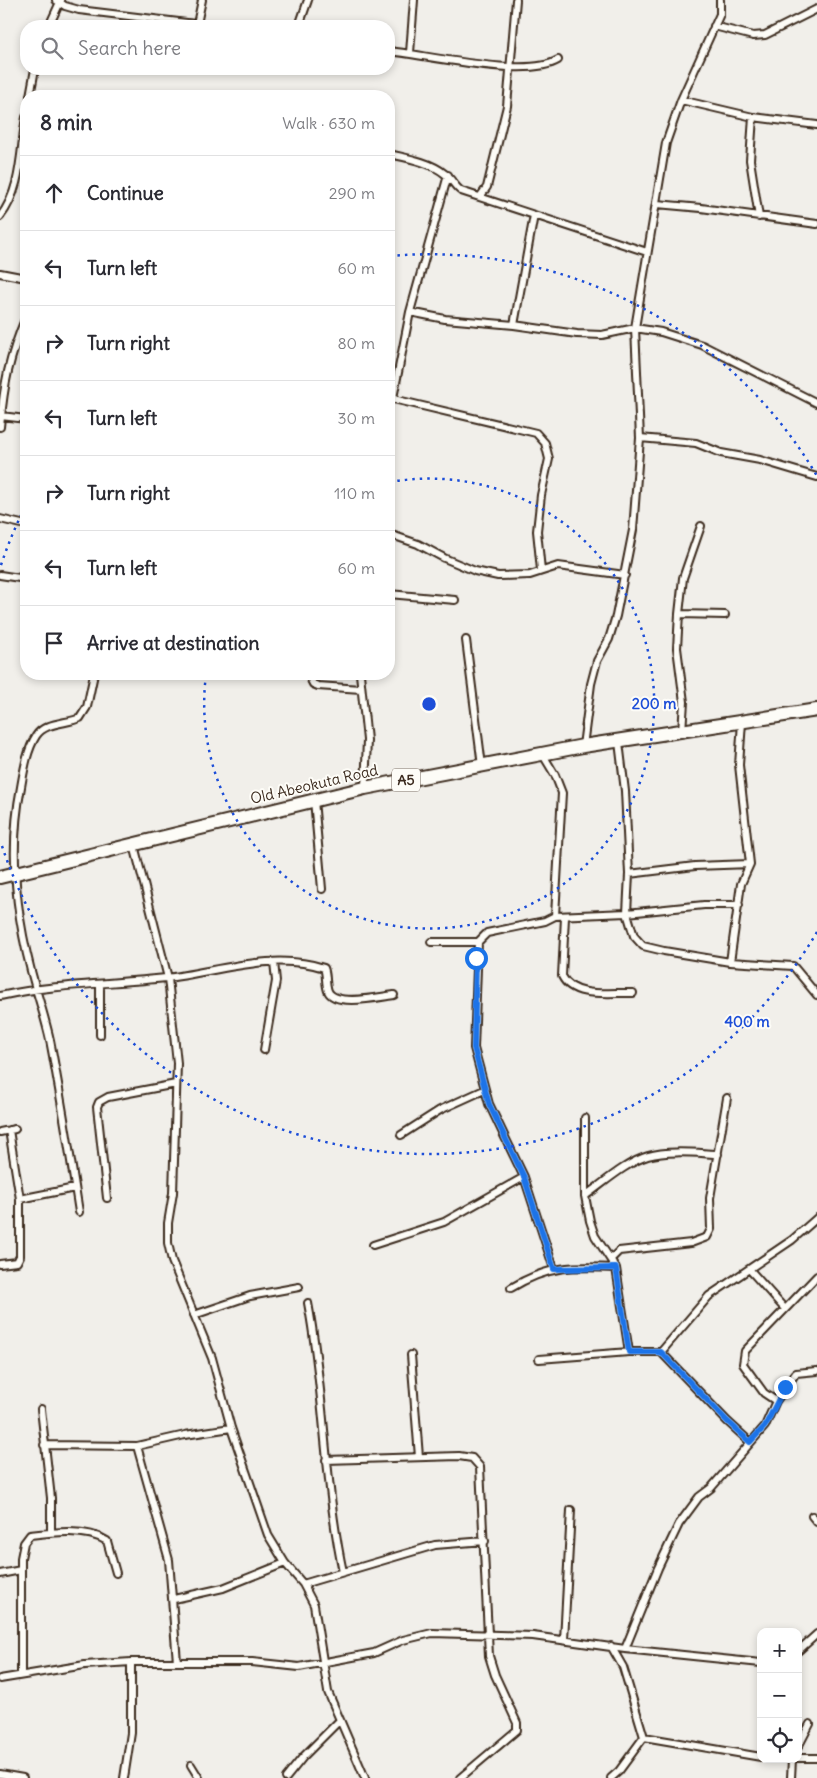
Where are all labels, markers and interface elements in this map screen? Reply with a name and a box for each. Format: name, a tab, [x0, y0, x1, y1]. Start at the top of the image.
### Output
search box	[20, 20, 395, 75]
icon: search	[38, 34, 66, 62]
text: Search here	[78, 36, 181, 60]
text: 8 min	[40, 109, 92, 136]
text: Walk · 630 m	[282, 113, 375, 133]
icon: ahead	[40, 179, 68, 207]
text: Continue	[87, 181, 164, 205]
text: 290 m	[329, 183, 375, 203]
icon: left	[40, 254, 68, 282]
text: Turn left	[87, 256, 157, 280]
text: 60 m	[337, 258, 375, 278]
icon: right	[40, 329, 68, 357]
text: Turn right	[87, 331, 170, 355]
text: 80 m	[337, 333, 375, 353]
icon: left	[40, 404, 68, 432]
text: Turn left	[87, 406, 157, 430]
text: 30 m	[338, 408, 375, 428]
icon: right	[40, 479, 68, 507]
text: Turn right	[87, 481, 170, 505]
text: 110 m	[334, 483, 375, 503]
icon: left	[40, 554, 68, 582]
text: Turn left	[87, 556, 157, 580]
text: 60 m	[337, 558, 375, 578]
icon: arrive	[40, 629, 68, 657]
text: Arrive at destination	[87, 631, 260, 655]
text: 200 m	[632, 694, 676, 713]
centre of rings	[420, 695, 438, 713]
street label: Old Abeokuta Road	[248, 760, 380, 808]
road number: A5	[392, 768, 420, 792]
route start	[465, 947, 488, 970]
text: 400 m	[724, 1012, 770, 1031]
route end	[774, 1376, 797, 1399]
map controls	[757, 1628, 802, 1763]
button: +	[757, 1628, 802, 1673]
button: −	[757, 1673, 802, 1718]
button: locate	[757, 1718, 802, 1763]

